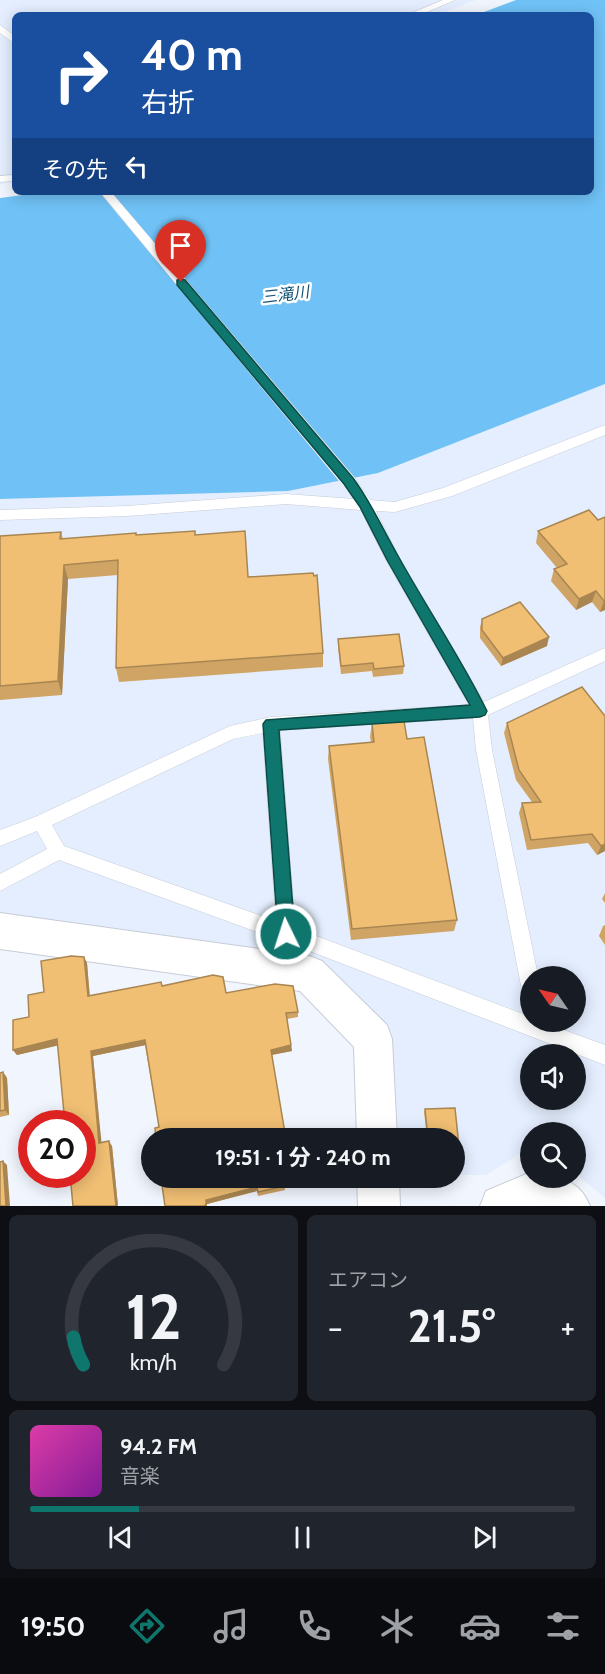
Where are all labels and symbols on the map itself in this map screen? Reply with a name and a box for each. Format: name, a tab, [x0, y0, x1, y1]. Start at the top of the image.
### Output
pin	[155, 220, 206, 282]
water label: 三滝川	[260, 282, 312, 307]
position arrow	[254, 902, 318, 966]
north arrow	[520, 966, 586, 1032]
speed limit sign: 20	[18, 1110, 96, 1188]

